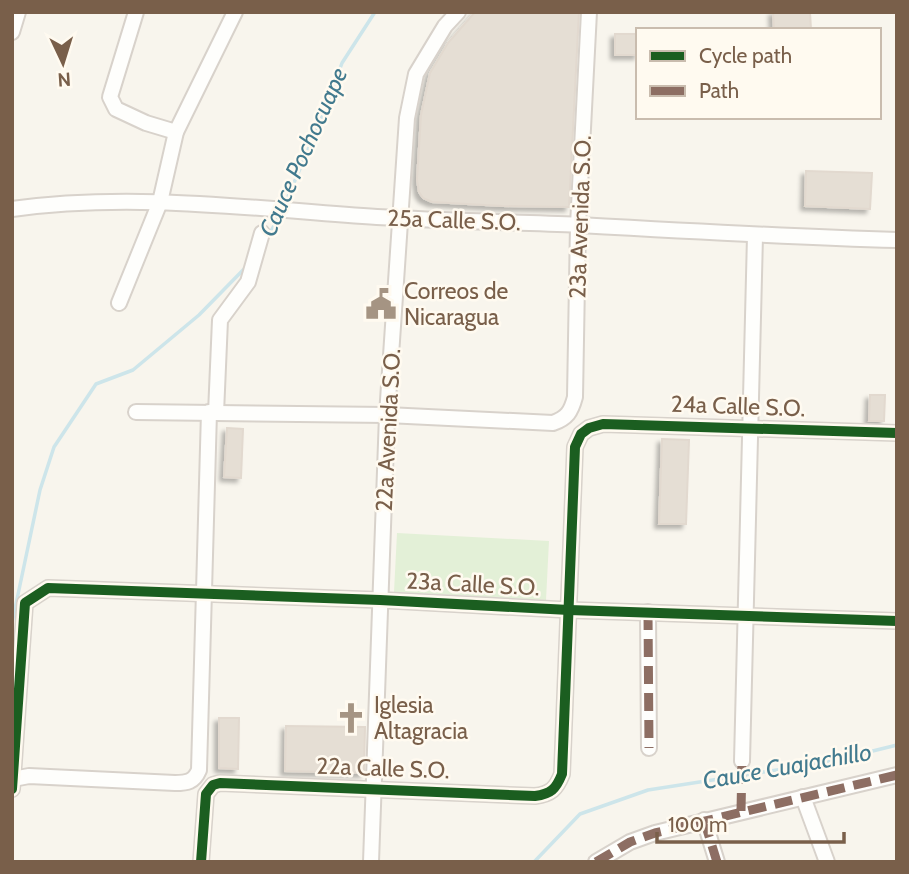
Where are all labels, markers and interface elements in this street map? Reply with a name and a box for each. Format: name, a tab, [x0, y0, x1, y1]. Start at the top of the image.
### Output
north arrow	[28, 28, 98, 98]
legend	[636, 28, 881, 119]
text: Cycle path	[699, 43, 792, 68]
water label: Cauce Pochocuape	[253, 63, 353, 241]
text: N	[57, 68, 72, 91]
text: Path	[699, 78, 739, 103]
street label: 23a Avenida S.O.	[563, 135, 597, 299]
street label: 25a Calle S.O.	[387, 204, 521, 236]
place label: Correos de Nicaragua	[404, 277, 509, 331]
public building icon: Correos de Nicaragua	[364, 287, 398, 321]
street label: 22a Avenida S.O.	[370, 348, 406, 512]
street label: 24a Calle S.O.	[670, 390, 806, 422]
street label: 23a Calle S.O.	[406, 567, 540, 601]
place label: Iglesia Altagracia	[374, 691, 468, 745]
church icon: Iglesia Altagracia	[334, 701, 368, 735]
water label: Cauce Cuajachillo	[700, 737, 874, 795]
street label: 22a Calle S.O.	[316, 752, 450, 784]
scale bar	[657, 800, 844, 844]
text: 100 m	[668, 812, 727, 837]

